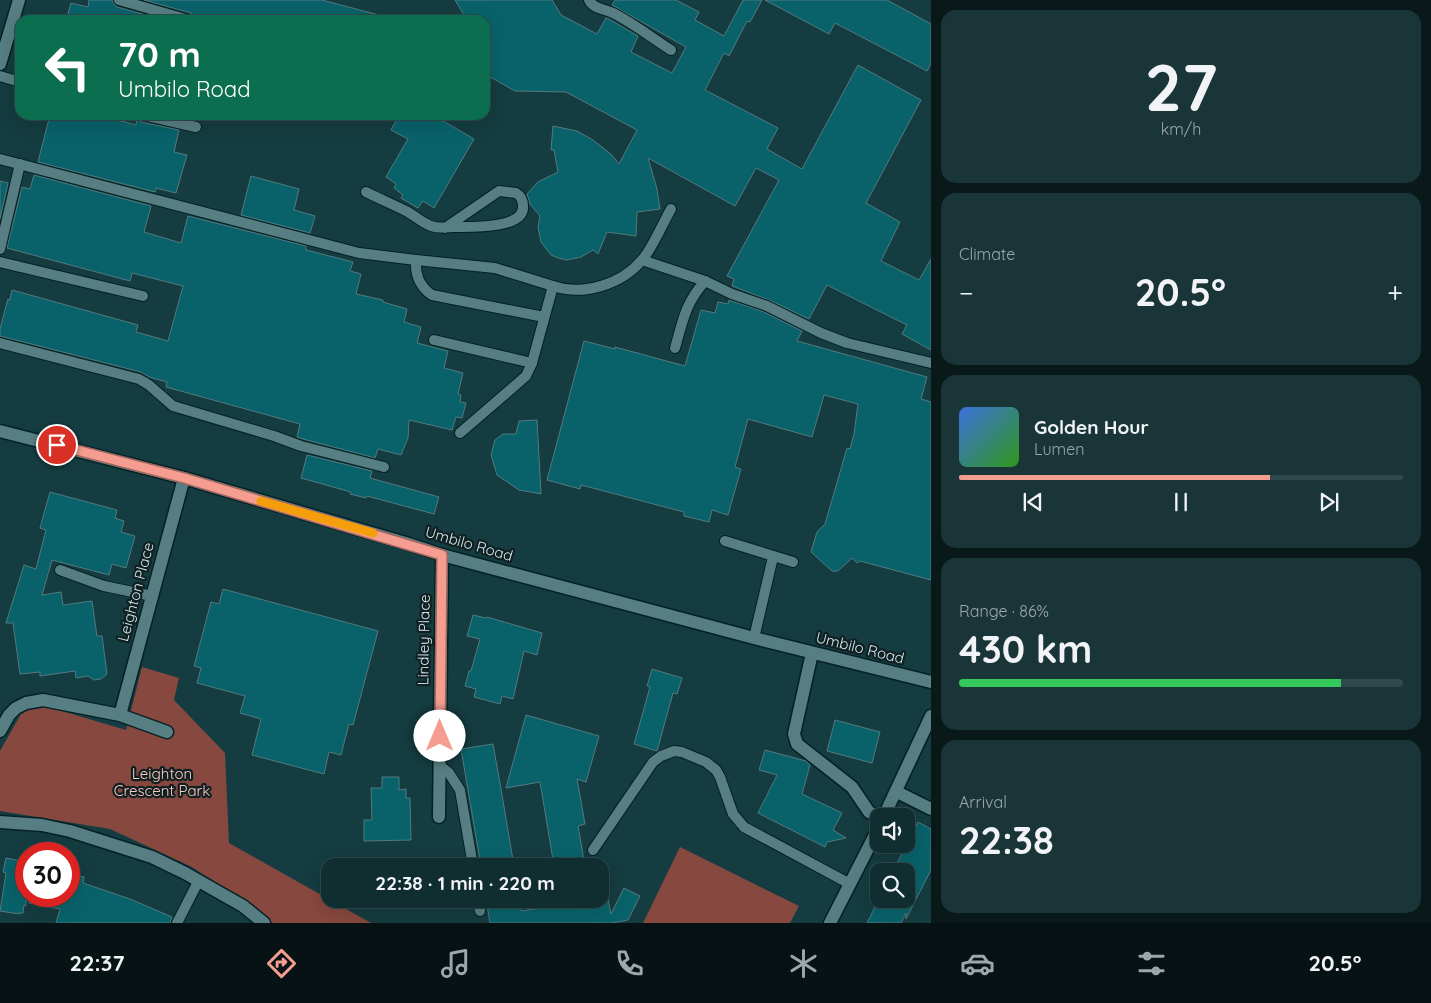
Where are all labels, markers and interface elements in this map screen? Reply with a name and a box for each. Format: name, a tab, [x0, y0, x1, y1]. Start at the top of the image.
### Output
text: 70 m	[118, 32, 201, 76]
icon: left	[35, 35, 100, 100]
text: 27	[1145, 46, 1217, 127]
text: Umbilo Road	[118, 75, 251, 103]
text: km/h	[1161, 119, 1201, 139]
text: Climate	[959, 244, 1015, 264]
text: 20.5°	[1135, 268, 1226, 316]
text: −	[959, 275, 974, 310]
text: +	[1387, 275, 1403, 310]
text: Golden Hour	[1034, 415, 1149, 439]
pin	[36, 424, 78, 466]
icon: arrive	[43, 431, 71, 459]
text: Lumen	[1034, 439, 1085, 459]
icon: previous	[1019, 488, 1047, 516]
icon: pause	[1167, 488, 1195, 516]
icon: next	[1315, 488, 1343, 516]
street label: Umbilo Road	[423, 522, 515, 565]
street label: Leighton Place	[113, 540, 158, 644]
street label: Lindley Place	[413, 594, 434, 686]
text: Range · 86%	[959, 601, 1049, 621]
text: 430 km	[959, 625, 1092, 673]
street label: Umbilo Road	[814, 627, 906, 668]
position arrow	[413, 709, 465, 761]
park label: Leighton Crescent Park	[114, 764, 210, 800]
text: Arrival	[959, 792, 1007, 812]
map controls	[870, 808, 915, 908]
button: sound	[870, 808, 915, 853]
text: 22:38	[959, 816, 1054, 864]
speed limit sign: 30	[15, 842, 80, 907]
button: search	[870, 863, 915, 908]
text: 22:38 · 1 min · 220 m	[375, 871, 555, 895]
icon: directions	[264, 946, 299, 981]
icon: music	[438, 946, 473, 981]
icon: phone	[612, 946, 647, 981]
icon: climate	[786, 946, 821, 981]
icon: car	[960, 946, 995, 981]
icon: filters	[1134, 946, 1169, 981]
text: 22:37	[70, 949, 125, 977]
text: 20.5°	[1308, 949, 1361, 977]

